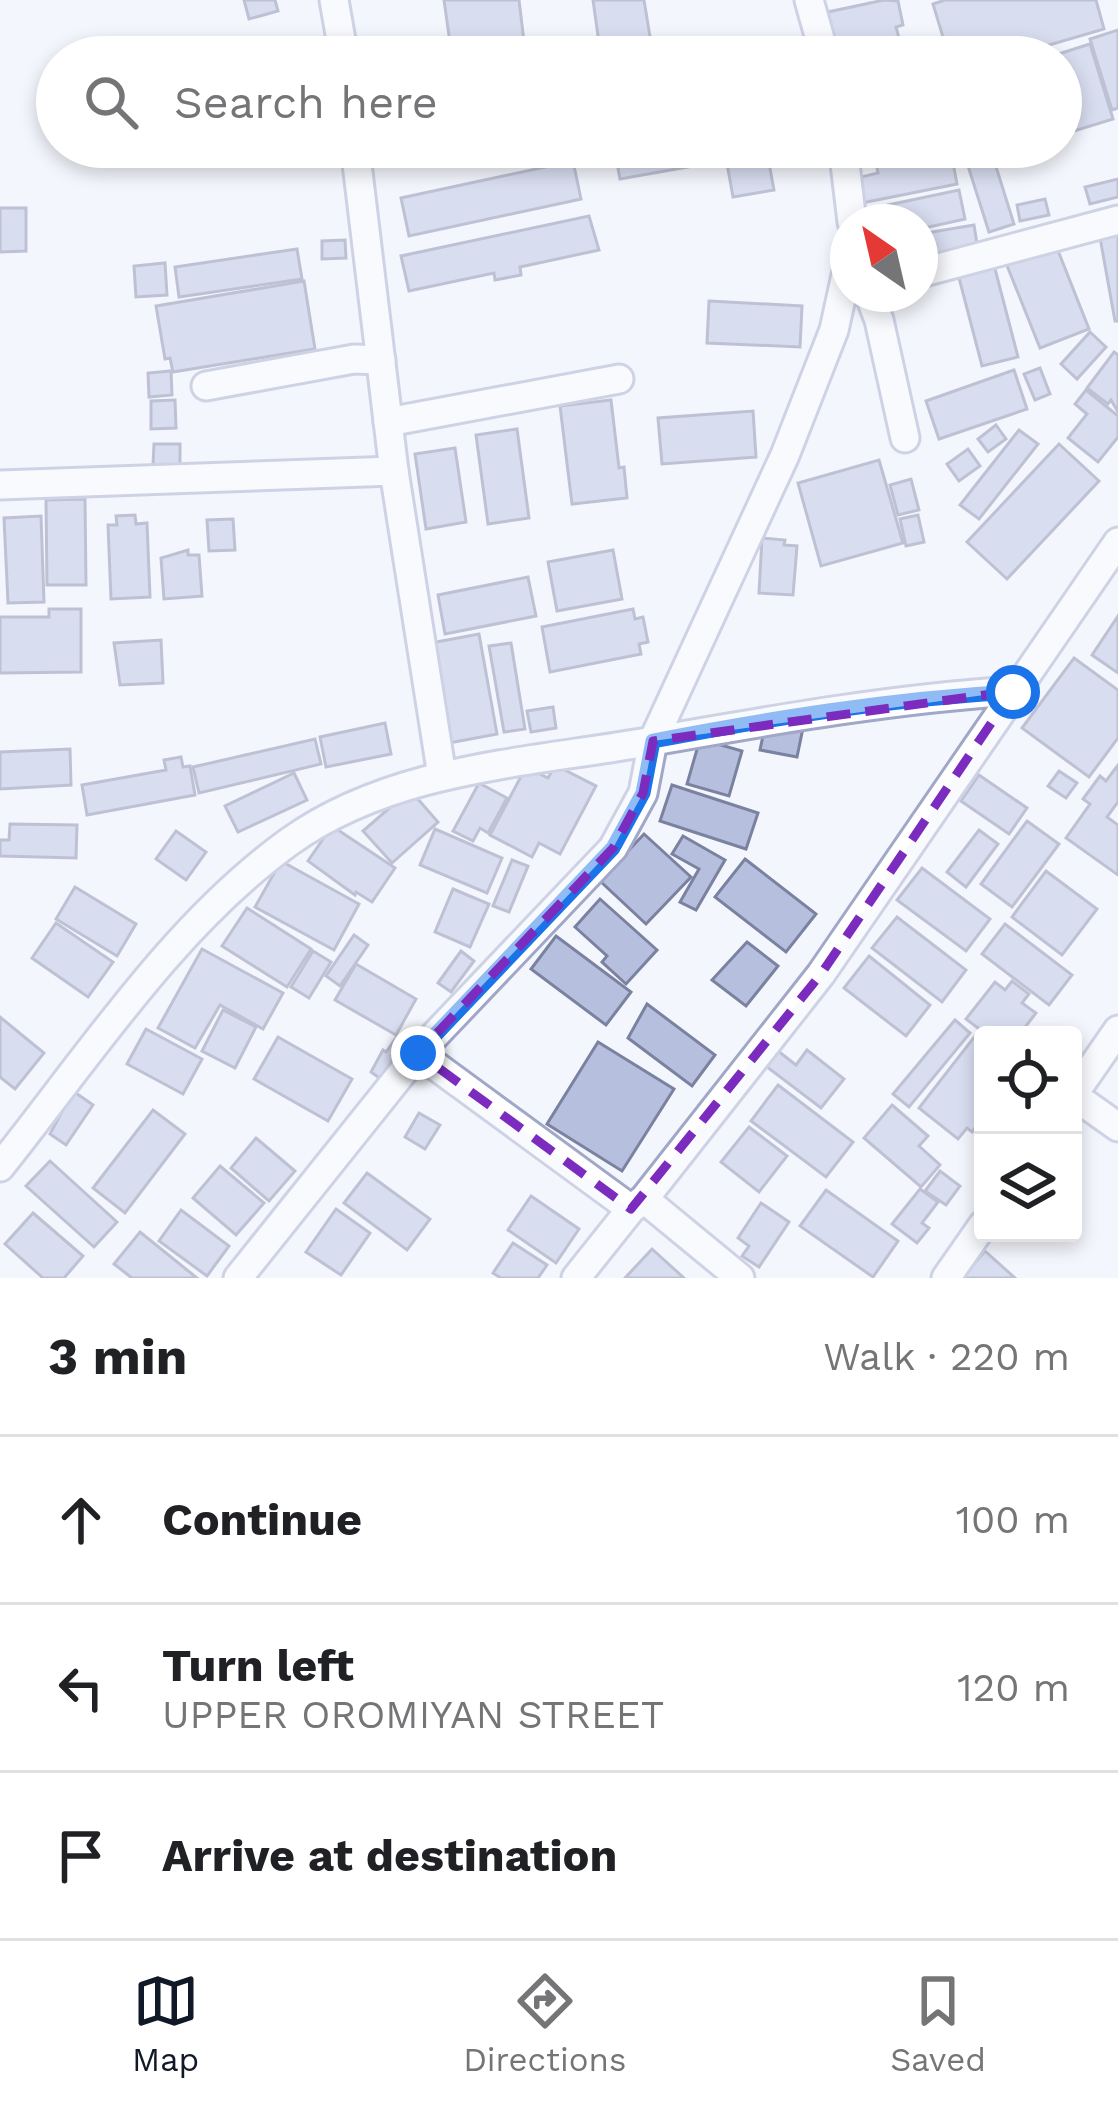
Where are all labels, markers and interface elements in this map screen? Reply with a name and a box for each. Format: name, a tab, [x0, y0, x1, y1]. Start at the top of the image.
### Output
search box	[36, 36, 1082, 168]
icon: search	[78, 69, 144, 135]
text: Search here	[174, 76, 438, 129]
north arrow	[830, 204, 938, 312]
route start	[986, 665, 1040, 719]
route end	[391, 1026, 445, 1080]
map controls	[974, 1026, 1082, 1242]
button: locate	[974, 1026, 1082, 1134]
button: layers	[974, 1134, 1082, 1242]
text: 3 min	[48, 1327, 187, 1386]
text: Walk · 220 m	[823, 1334, 1070, 1379]
icon: ahead	[48, 1487, 114, 1553]
text: Continue	[162, 1493, 362, 1546]
text: 100 m	[956, 1497, 1070, 1542]
text: Turn left	[162, 1639, 354, 1692]
icon: left	[48, 1655, 114, 1721]
text: 120 m	[957, 1665, 1070, 1710]
text: UPPER OROMIYAN STREET	[162, 1692, 664, 1737]
icon: arrive	[48, 1823, 114, 1889]
text: Arrive at destination	[162, 1829, 617, 1882]
tab: Map	[132, 1968, 199, 2079]
tab: Directions	[463, 1968, 626, 2079]
tab: Saved	[890, 1968, 986, 2079]

